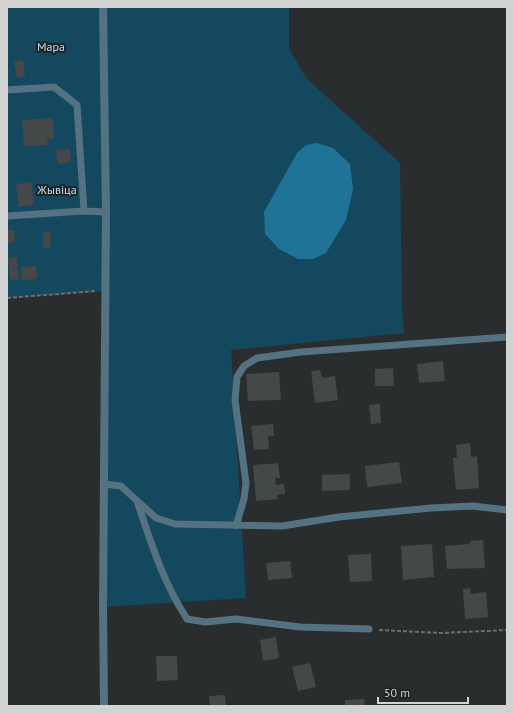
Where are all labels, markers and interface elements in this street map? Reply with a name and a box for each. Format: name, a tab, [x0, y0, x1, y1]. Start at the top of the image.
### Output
park label: Мара	[37, 39, 65, 54]
park label: Жывіца	[36, 182, 77, 197]
scale bar	[378, 679, 468, 705]
text: 50 m	[384, 685, 410, 700]

